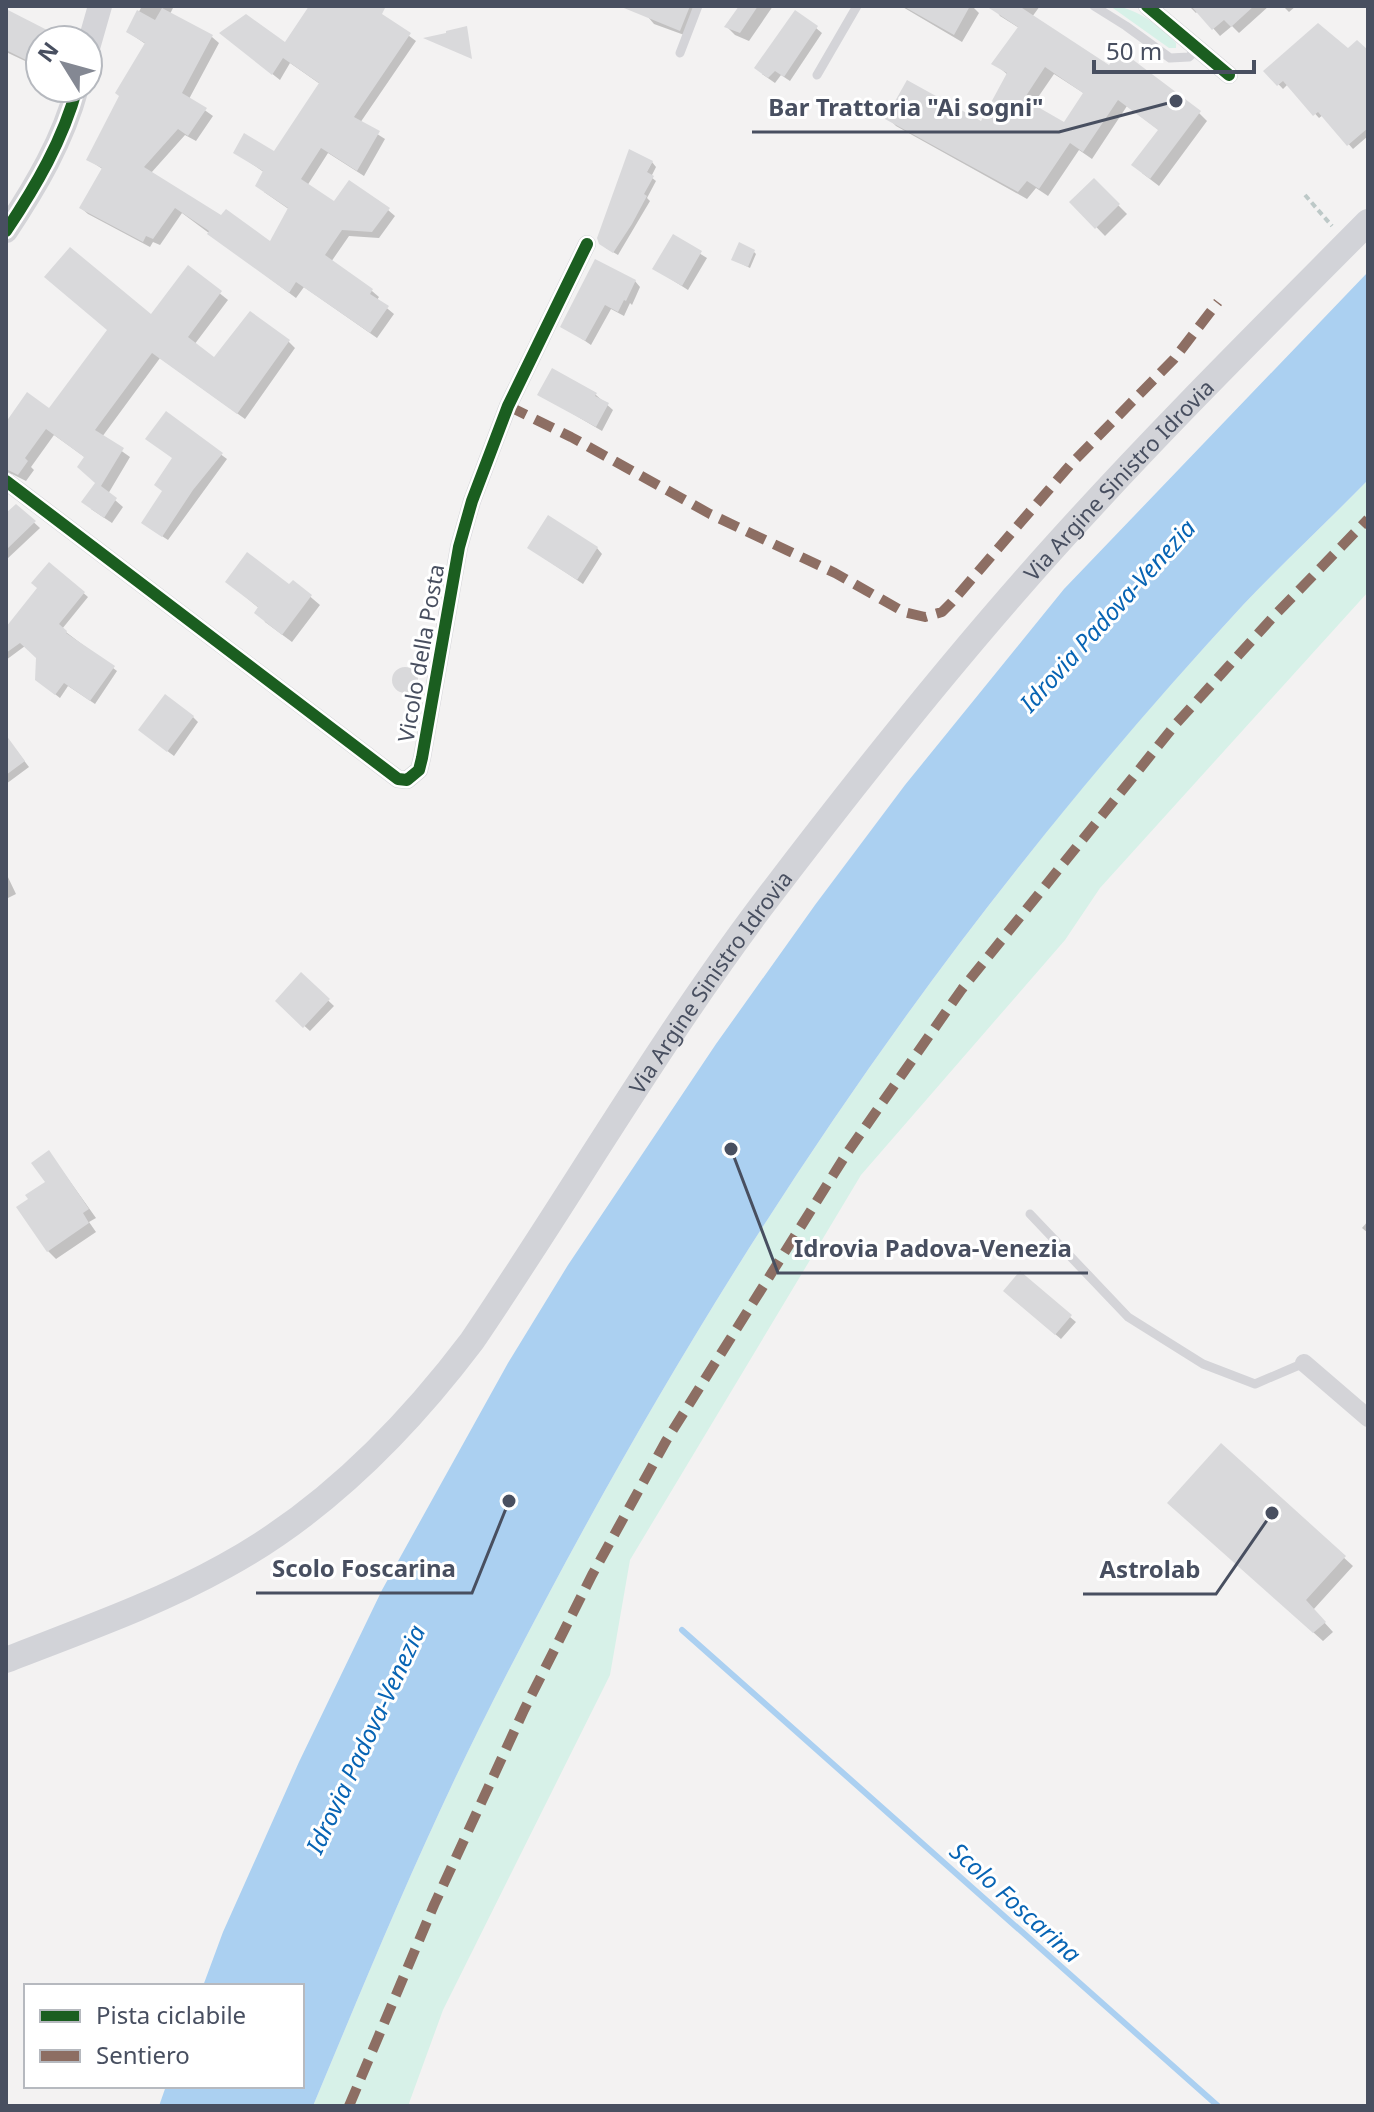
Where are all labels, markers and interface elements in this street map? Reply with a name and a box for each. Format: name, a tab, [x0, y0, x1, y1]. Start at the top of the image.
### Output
north arrow	[24, 24, 104, 104]
scale bar	[1094, 24, 1254, 74]
text: 50 m	[1106, 34, 1162, 67]
text: N	[30, 35, 65, 68]
callout: Bar Trattoria "Ai sogni"	[752, 84, 1059, 132]
text: Bar Trattoria "Ai sogni"	[768, 90, 1044, 123]
street label: Via Argine Sinistro Idrovia	[1016, 372, 1220, 587]
water label: Idrovia Padova-Venezia	[1011, 511, 1203, 719]
street label: Vicolo della Posta	[390, 562, 450, 744]
street label: Via Argine Sinistro Idrovia	[621, 864, 798, 1099]
callout: Idrovia Padova-Venezia	[778, 1225, 1088, 1273]
text: Idrovia Padova-Venezia	[794, 1231, 1072, 1264]
callout: Scolo Foscarina	[256, 1545, 472, 1593]
callout: Astrolab	[1083, 1546, 1216, 1594]
text: Scolo Foscarina	[272, 1551, 456, 1584]
text: Astrolab	[1099, 1552, 1201, 1585]
water label: Idrovia Padova-Venezia	[297, 1619, 433, 1859]
water label: Scolo Foscarina	[943, 1834, 1089, 1970]
legend	[24, 1984, 304, 2088]
text: Pista ciclabile	[96, 1998, 246, 2031]
text: Sentiero	[96, 2038, 190, 2071]

